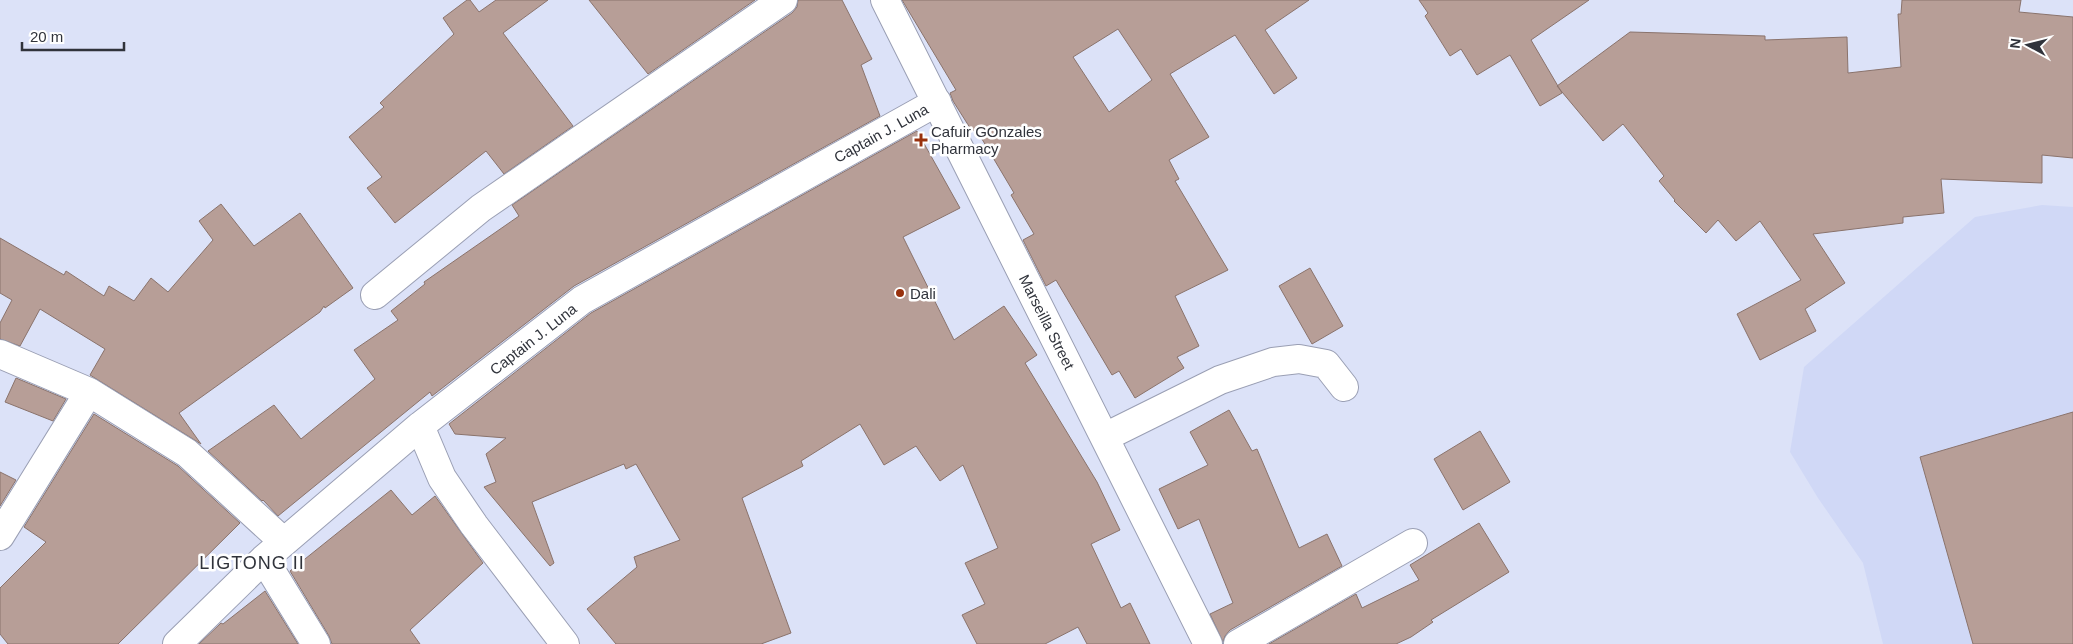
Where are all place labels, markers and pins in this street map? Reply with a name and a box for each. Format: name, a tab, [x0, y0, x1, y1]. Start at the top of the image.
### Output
place label: Cafuir GOnzales Pharmacy	[931, 123, 1042, 157]
marker: Cafuir GOnzales Pharmacy	[915, 134, 927, 146]
place label: Dali	[910, 285, 936, 302]
marker: Dali	[894, 287, 906, 299]

